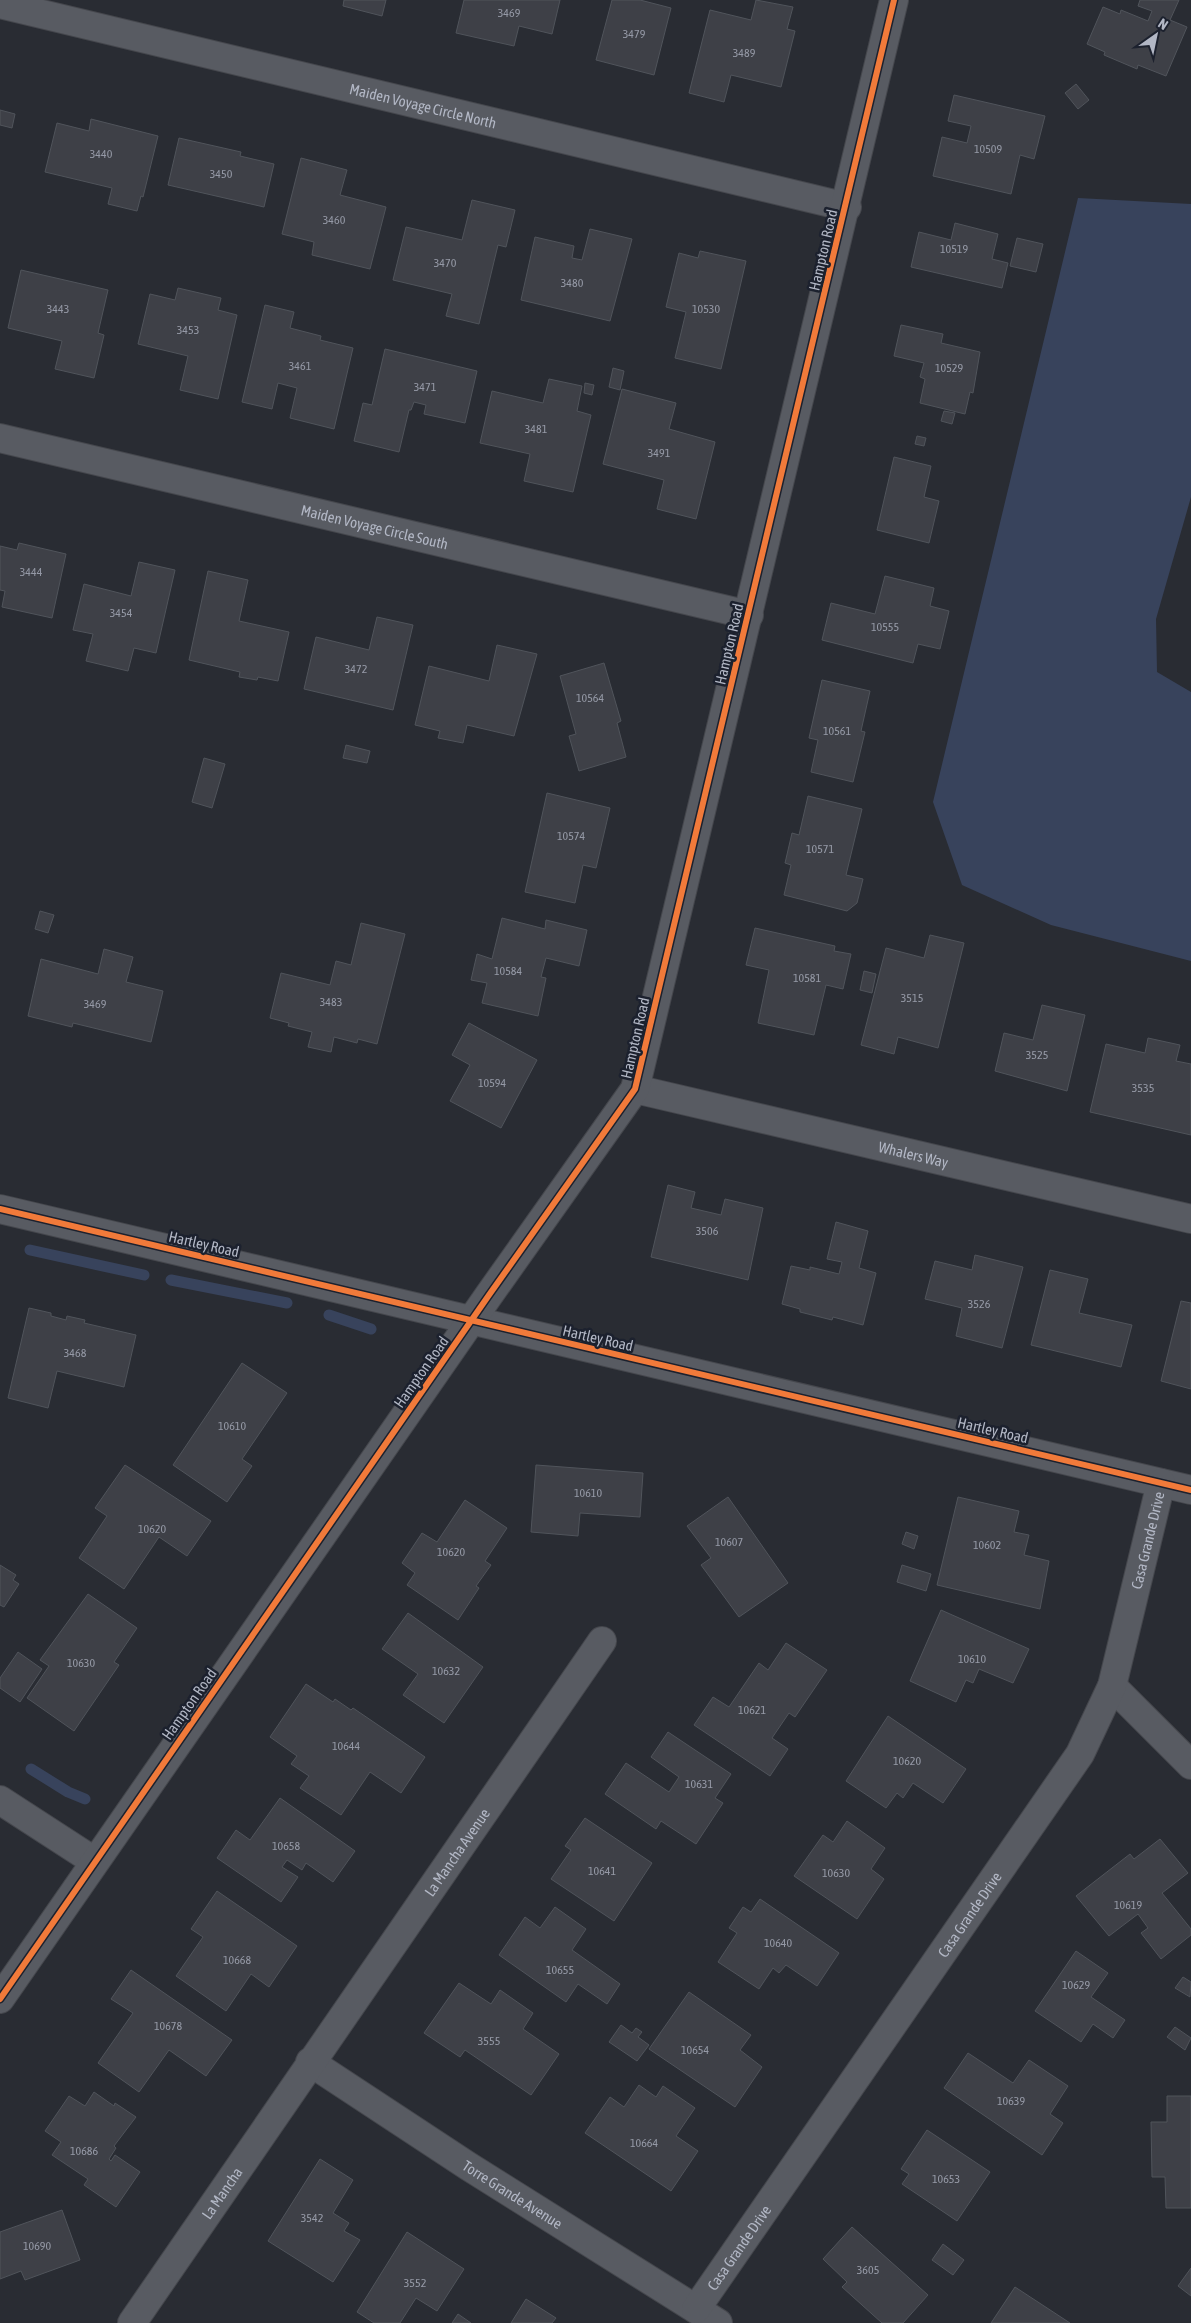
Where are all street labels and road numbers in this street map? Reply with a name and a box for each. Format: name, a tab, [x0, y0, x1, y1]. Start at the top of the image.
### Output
street label: Maiden Voyage Circle North	[348, 80, 498, 131]
street label: Hampton Road	[805, 208, 841, 292]
street label: Maiden Voyage Circle South	[299, 501, 450, 552]
street label: Hampton Road	[711, 602, 747, 686]
street label: Hampton Road	[617, 996, 653, 1080]
street label: Whalers Way	[877, 1138, 950, 1170]
street label: Hartley Road	[167, 1228, 241, 1260]
street label: Hartley Road	[561, 1322, 635, 1354]
street label: Hampton Road	[390, 1333, 452, 1411]
street label: Hartley Road	[956, 1414, 1030, 1446]
street label: Casa Grande Drive	[1127, 1490, 1167, 1591]
street label: Hampton Road	[158, 1665, 220, 1743]
street label: La Mancha Avenue	[420, 1805, 493, 1899]
street label: Casa Grande Drive	[934, 1868, 1005, 1960]
street label: Torre Grande Avenue	[460, 2157, 566, 2232]
street label: La Mancha	[198, 2164, 245, 2222]
street label: Casa Grande Drive	[703, 2201, 774, 2293]

